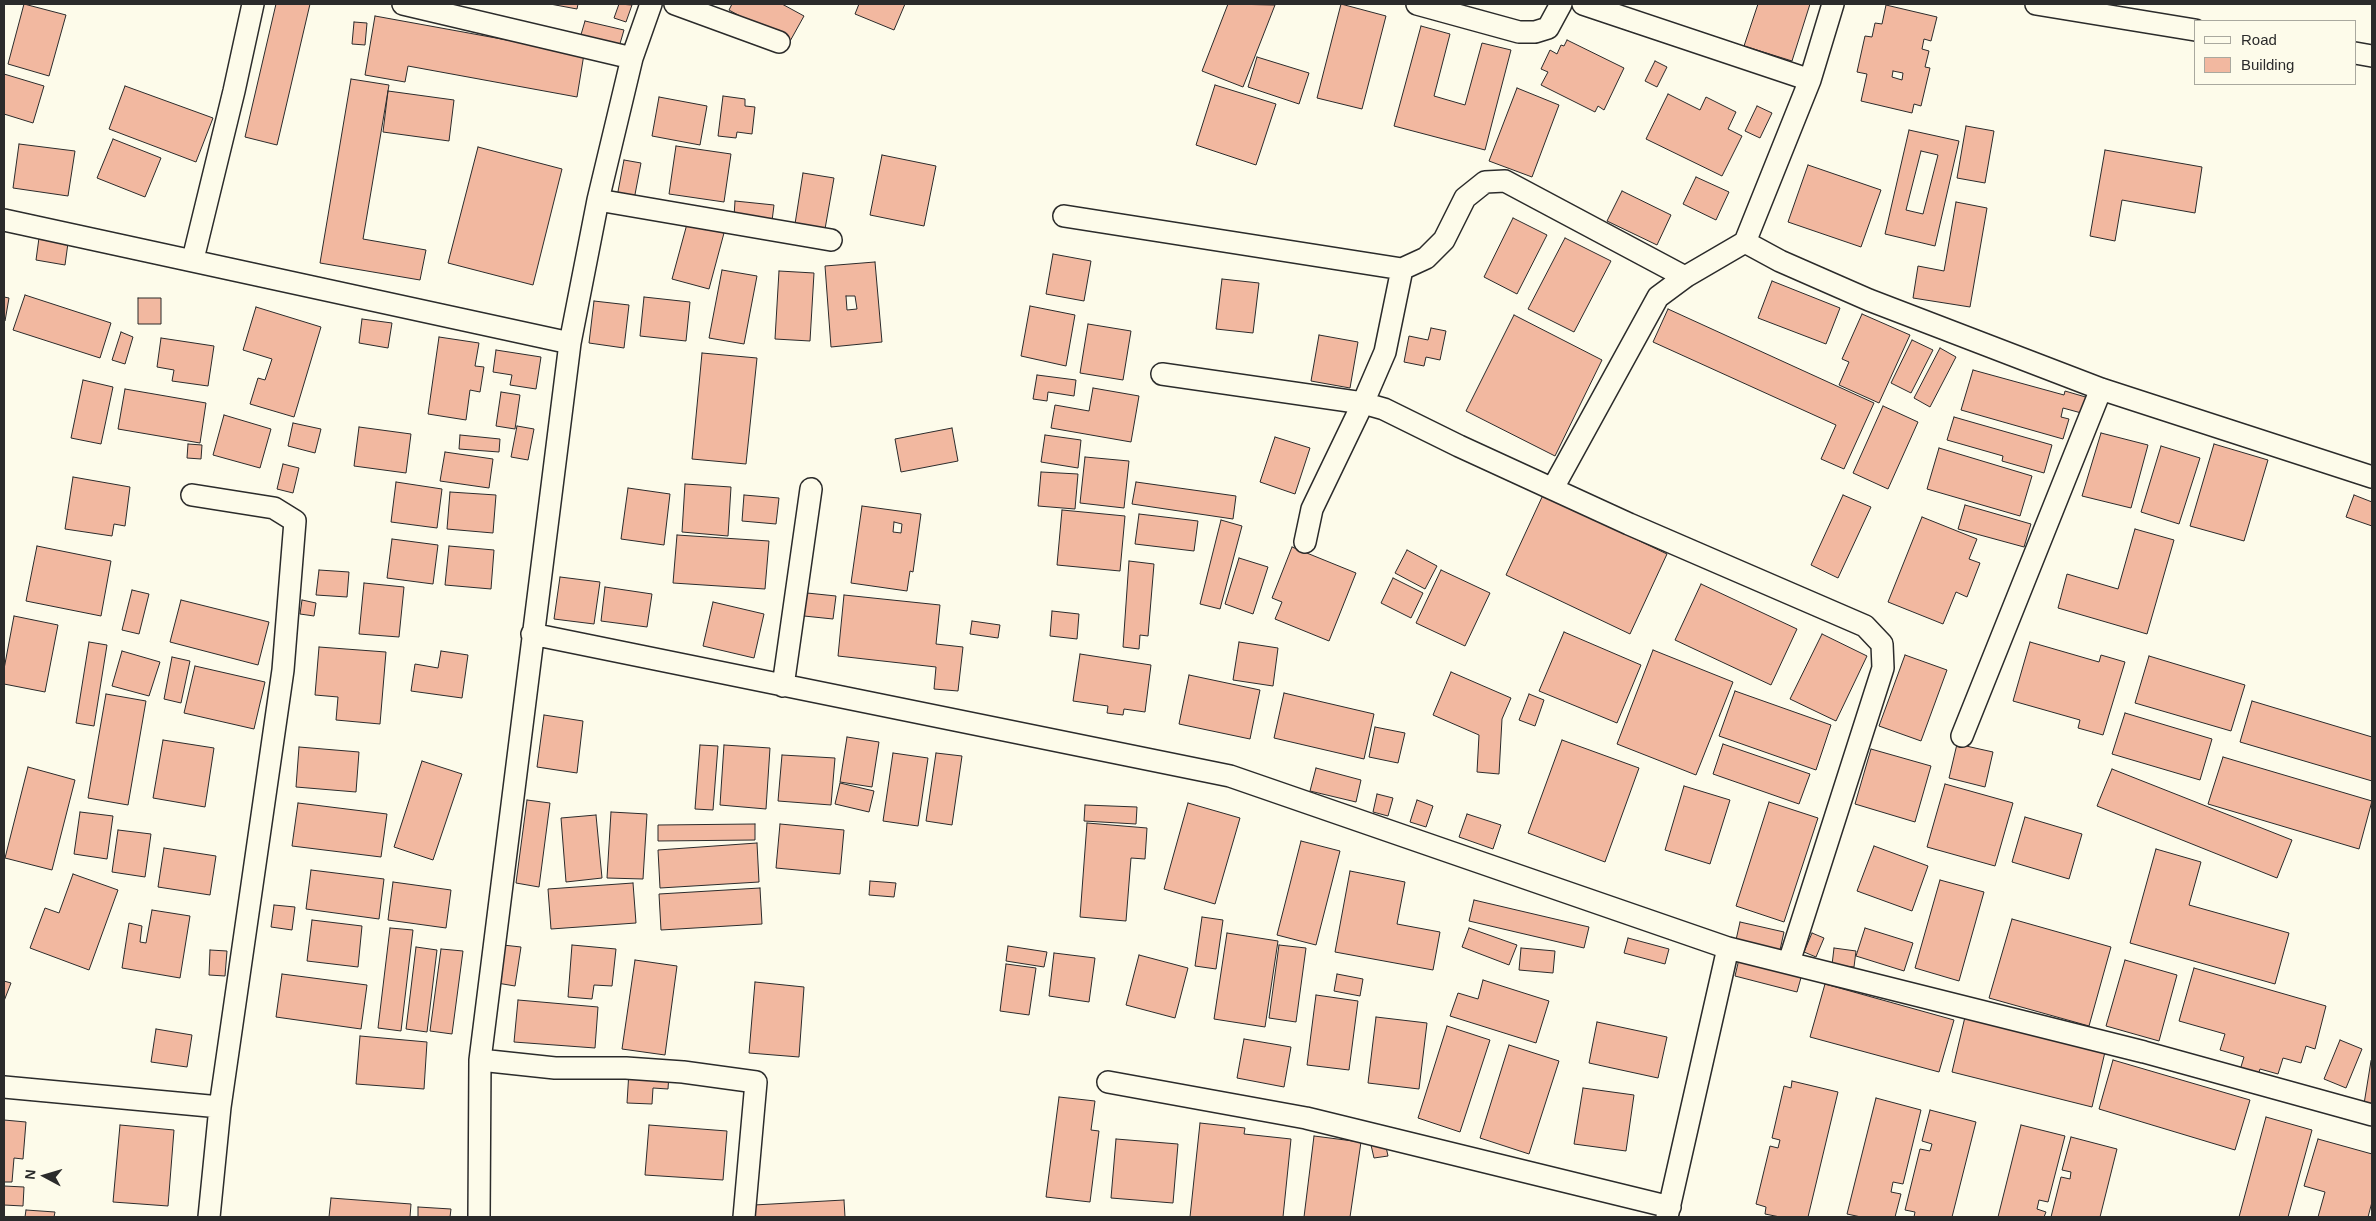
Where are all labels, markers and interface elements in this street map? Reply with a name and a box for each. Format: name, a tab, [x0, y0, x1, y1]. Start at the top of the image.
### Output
legend	[2194, 20, 2356, 85]
text: Road	[2241, 31, 2277, 48]
text: Building	[2241, 56, 2294, 73]
north arrow	[20, 1151, 70, 1201]
text: N	[22, 1169, 39, 1180]

